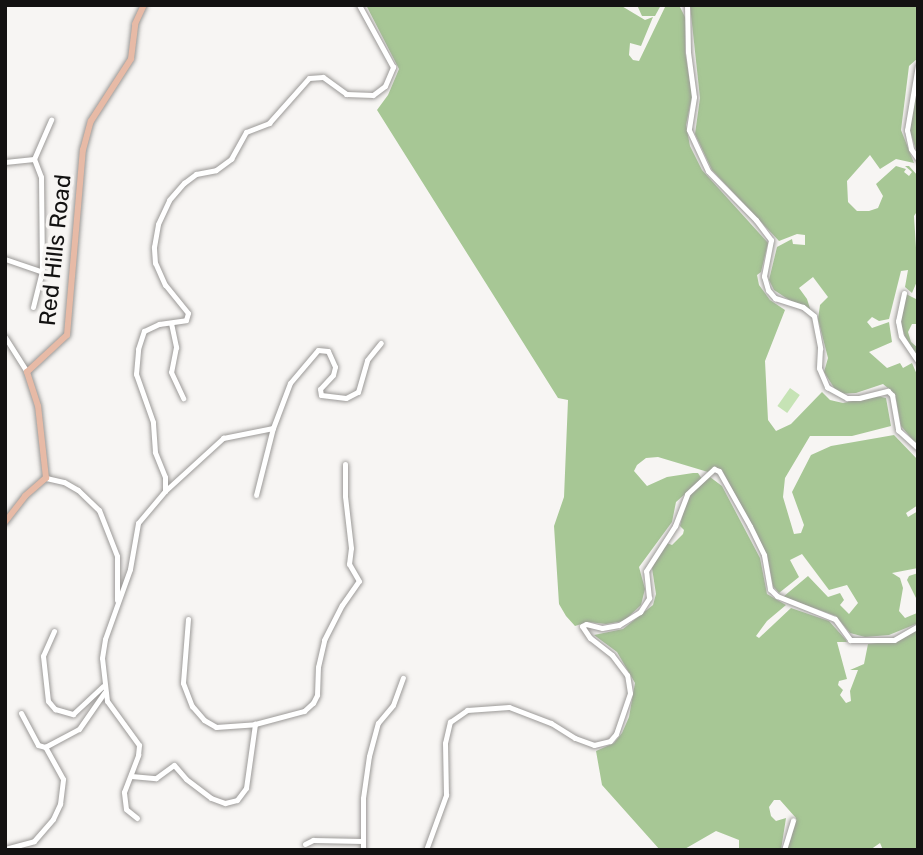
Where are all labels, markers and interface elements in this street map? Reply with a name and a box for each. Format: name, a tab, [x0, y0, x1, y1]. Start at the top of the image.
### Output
street label: Red Hills Road	[33, 173, 77, 327]

